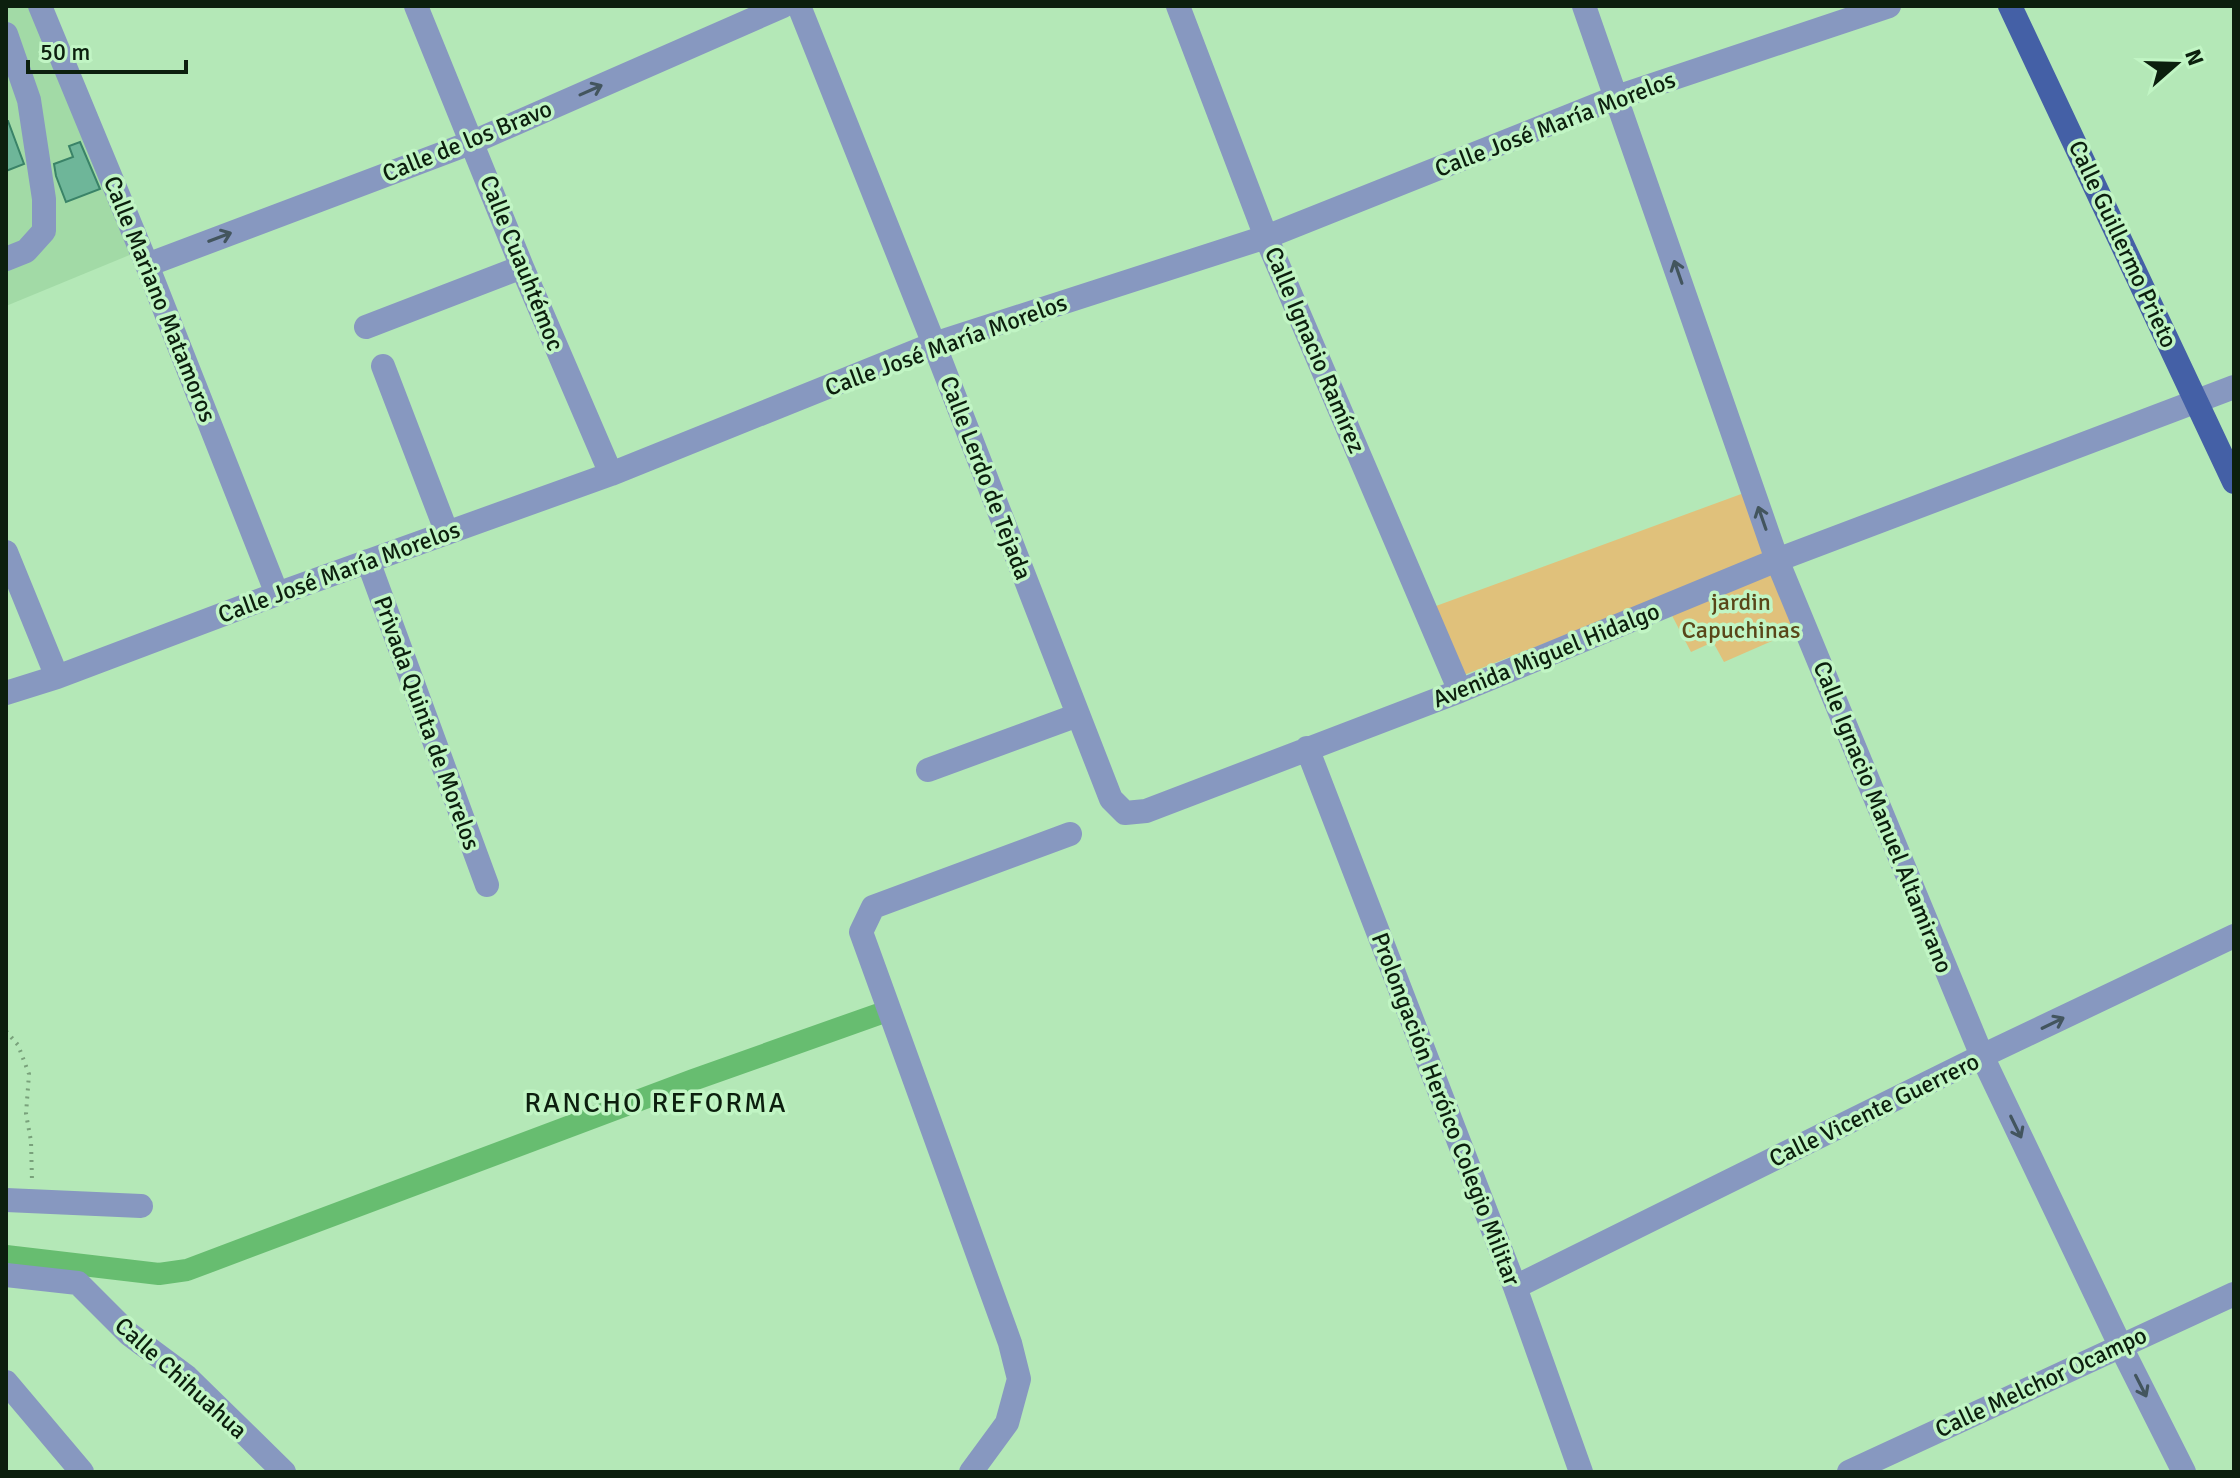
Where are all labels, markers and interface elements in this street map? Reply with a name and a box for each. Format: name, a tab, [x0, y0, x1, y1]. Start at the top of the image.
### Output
scale bar	[28, 24, 186, 74]
north arrow	[2136, 24, 2216, 104]
text: 50 m	[40, 37, 90, 67]
text: N	[2179, 46, 2210, 69]
street label: Calle José María Morelos	[1430, 64, 1680, 184]
one-way arrow	[579, 81, 603, 96]
street label: Calle de los Bravo	[378, 93, 556, 189]
street label: Calle Guillermo Prieto	[2062, 136, 2184, 352]
street label: Calle Cuauhtémoc	[473, 171, 571, 355]
street label: Calle Mariano Matamoros	[97, 172, 223, 426]
one-way arrow	[207, 229, 232, 243]
street label: Calle Ignacio Ramírez	[1258, 242, 1372, 458]
one-way arrow	[1669, 260, 1684, 285]
street label: Calle José María Morelos	[821, 287, 1071, 403]
street label: Calle Lerdo de Tejada	[933, 372, 1039, 584]
one-way arrow	[1754, 505, 1769, 530]
street label: Calle José María Morelos	[214, 514, 464, 630]
park label: jardin Capuchinas	[1682, 587, 1800, 645]
street label: Privada Quinta de Morelos	[367, 592, 487, 854]
street label: Avenida Miguel Hidalgo	[1428, 596, 1664, 714]
street label: Calle Ignacio Manuel Altamirano	[1807, 657, 1959, 977]
street label: Prolongación Heróico Colegio Militar	[1365, 928, 1527, 1290]
one-way arrow	[2040, 1015, 2064, 1030]
street label: Calle Vicente Guerrero	[1764, 1046, 1984, 1174]
district label: RANCHO REFORMA	[524, 1086, 788, 1120]
one-way arrow	[2009, 1114, 2024, 1138]
street label: Calle Chihuahua	[108, 1311, 254, 1445]
street label: Calle Melchor Ocampo	[1930, 1320, 2152, 1444]
one-way arrow	[2133, 1374, 2149, 1398]

